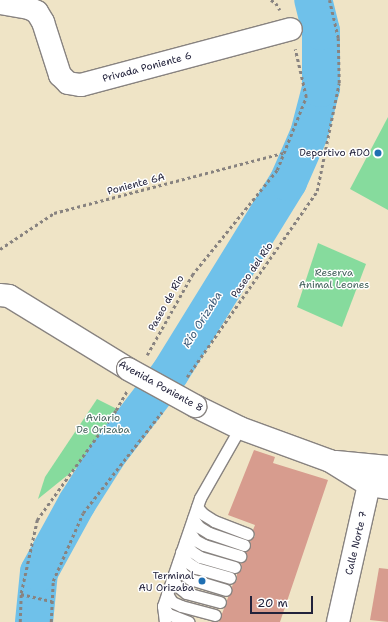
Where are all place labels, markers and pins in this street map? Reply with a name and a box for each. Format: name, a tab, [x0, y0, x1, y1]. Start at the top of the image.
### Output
place label: Deportivo ADO	[299, 147, 370, 159]
marker: Deportivo ADO	[373, 148, 383, 158]
place label: Terminal AU Orizaba	[139, 569, 194, 592]
marker: Terminal AU Orizaba	[197, 576, 207, 586]

